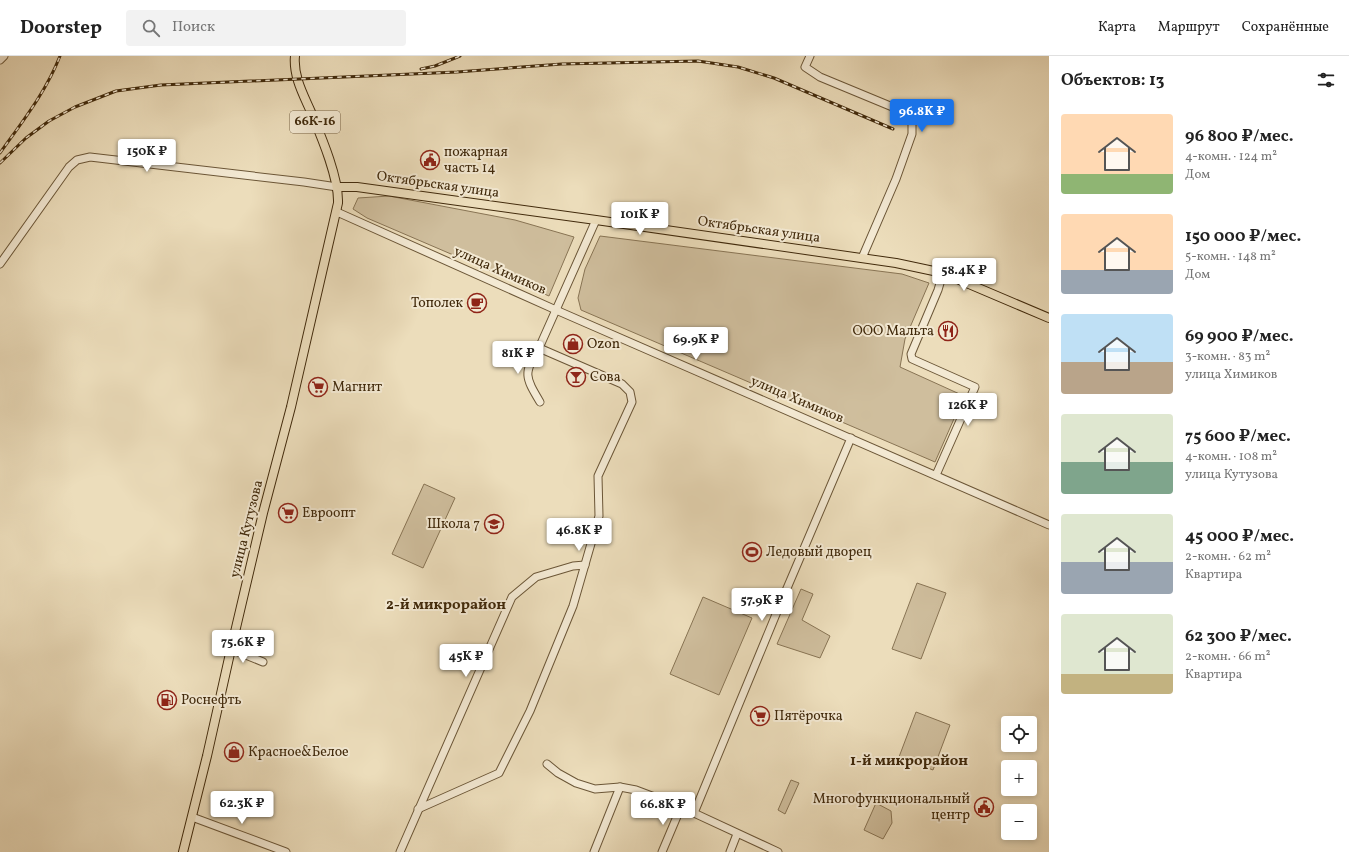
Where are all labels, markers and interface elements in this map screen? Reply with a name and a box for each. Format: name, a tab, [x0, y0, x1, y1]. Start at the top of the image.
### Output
search box	[126, 10, 406, 46]
text: Doorstep	[20, 15, 102, 41]
icon: search	[140, 17, 162, 39]
text: Поиск	[172, 17, 215, 38]
text: Карта	[1098, 18, 1136, 37]
text: Маршрут	[1158, 18, 1220, 37]
text: Сохранённые	[1242, 18, 1329, 37]
text: Объектов: 13	[1061, 69, 1164, 92]
icon: filters	[1315, 69, 1337, 91]
pin: 96.8K ₽	[885, 99, 959, 133]
text: 96.8K ₽	[899, 103, 945, 121]
road number: 66К-16	[290, 111, 340, 133]
text: 96 800 ₽/мес.	[1185, 125, 1294, 148]
icon: home	[1093, 130, 1141, 178]
pin: 150K ₽	[114, 139, 180, 173]
text: 150K ₽	[127, 143, 167, 161]
place label: пожарная часть 14	[444, 143, 508, 178]
text: 4-комн. · 124 m²	[1185, 148, 1277, 166]
public building icon: пожарная часть 14	[419, 149, 441, 171]
text: Дом	[1185, 166, 1210, 184]
street label: Октябрьская улица	[375, 167, 501, 203]
pin: 101K ₽	[607, 202, 673, 236]
text: 101K ₽	[620, 206, 660, 224]
street label: Октябрьская улица	[696, 212, 822, 248]
text: 150 000 ₽/мес.	[1185, 225, 1301, 248]
icon: home	[1093, 230, 1141, 278]
street label: улица Химиков	[451, 242, 549, 300]
text: 5-комн. · 148 m²	[1185, 248, 1276, 266]
pin: 58.4K ₽	[927, 258, 1001, 292]
text: 58.4K ₽	[941, 262, 987, 280]
text: Дом	[1185, 266, 1210, 284]
cafe icon: Тополек	[466, 292, 488, 314]
place label: Тополек	[411, 294, 464, 313]
restaurant icon: ООО Мальта	[937, 320, 959, 342]
place label: ООО Мальта	[852, 322, 934, 341]
text: 69 900 ₽/мес.	[1185, 325, 1294, 348]
pin: 69.9K ₽	[659, 327, 733, 361]
icon: home	[1093, 330, 1141, 378]
text: 69.9K ₽	[673, 331, 719, 349]
shop icon: Ozon	[562, 333, 584, 355]
place label: Ozon	[587, 335, 620, 354]
pin: 81K ₽	[490, 341, 546, 375]
text: 81K ₽	[501, 345, 535, 363]
text: 3-комн. · 83 m²	[1185, 348, 1270, 366]
bar icon: Сова	[565, 366, 587, 388]
text: улица Химиков	[1185, 366, 1277, 384]
place label: Сова	[590, 368, 621, 387]
street label: улица Химиков	[747, 372, 847, 428]
supermarket icon: Магнит	[307, 376, 329, 398]
place label: Магнит	[332, 378, 382, 397]
pin: 126K ₽	[935, 393, 1001, 427]
text: 126K ₽	[948, 397, 988, 415]
text: 75 600 ₽/мес.	[1185, 425, 1291, 448]
icon: home	[1093, 430, 1141, 478]
text: 4-комн. · 108 m²	[1185, 448, 1277, 466]
text: улица Кутузова	[1185, 466, 1278, 484]
street label: улица Кутузова	[226, 478, 268, 580]
supermarket icon: Евроопт	[277, 502, 299, 524]
place label: Евроопт	[302, 504, 356, 523]
school or university icon: Школа 7	[483, 513, 505, 535]
place label: Школа 7	[427, 515, 480, 534]
pin: 46.8K ₽	[542, 518, 616, 552]
text: 46.8K ₽	[556, 522, 602, 540]
text: 45 000 ₽/мес.	[1185, 525, 1294, 548]
icon: home	[1093, 530, 1141, 578]
sports icon: Ледовый дворец	[741, 541, 763, 563]
place label: Ледовый дворец	[766, 543, 872, 562]
text: 2-комн. · 62 m²	[1185, 548, 1271, 566]
text: Квартира	[1185, 566, 1242, 584]
pin: 57.9K ₽	[725, 588, 799, 622]
text: 57.9K ₽	[741, 592, 783, 610]
district label: 2-й микрорайон	[386, 595, 506, 616]
text: 62 300 ₽/мес.	[1185, 625, 1292, 648]
pin: 75.6K ₽	[206, 630, 280, 664]
icon: home	[1093, 630, 1141, 678]
text: 75.6K ₽	[221, 634, 265, 652]
pin: 45K ₽	[438, 644, 494, 678]
text: 45K ₽	[449, 648, 483, 666]
text: 2-комн. · 66 m²	[1185, 648, 1271, 666]
text: Квартира	[1185, 666, 1242, 684]
fuel station icon: Роснефть	[156, 689, 178, 711]
place label: Роснефть	[181, 691, 242, 710]
supermarket icon: Пятёрочка	[749, 705, 771, 727]
place label: Пятёрочка	[774, 707, 843, 726]
map controls	[1001, 716, 1037, 840]
button: locate	[1001, 716, 1037, 752]
shop icon: Красное&Белое	[223, 741, 245, 763]
place label: Красное&Белое	[248, 743, 349, 762]
district label: 1-й микрорайон	[850, 751, 968, 772]
button: +	[1001, 760, 1037, 796]
place label: Многофункциональный центр	[813, 790, 970, 825]
pin: 62.3K ₽	[205, 791, 279, 825]
pin: 66.8K ₽	[626, 792, 700, 826]
text: 62.3K ₽	[220, 795, 264, 813]
text: 66.8K ₽	[640, 796, 686, 814]
public building icon: Многофункциональный центр	[973, 796, 995, 818]
button: −	[1001, 804, 1037, 840]

